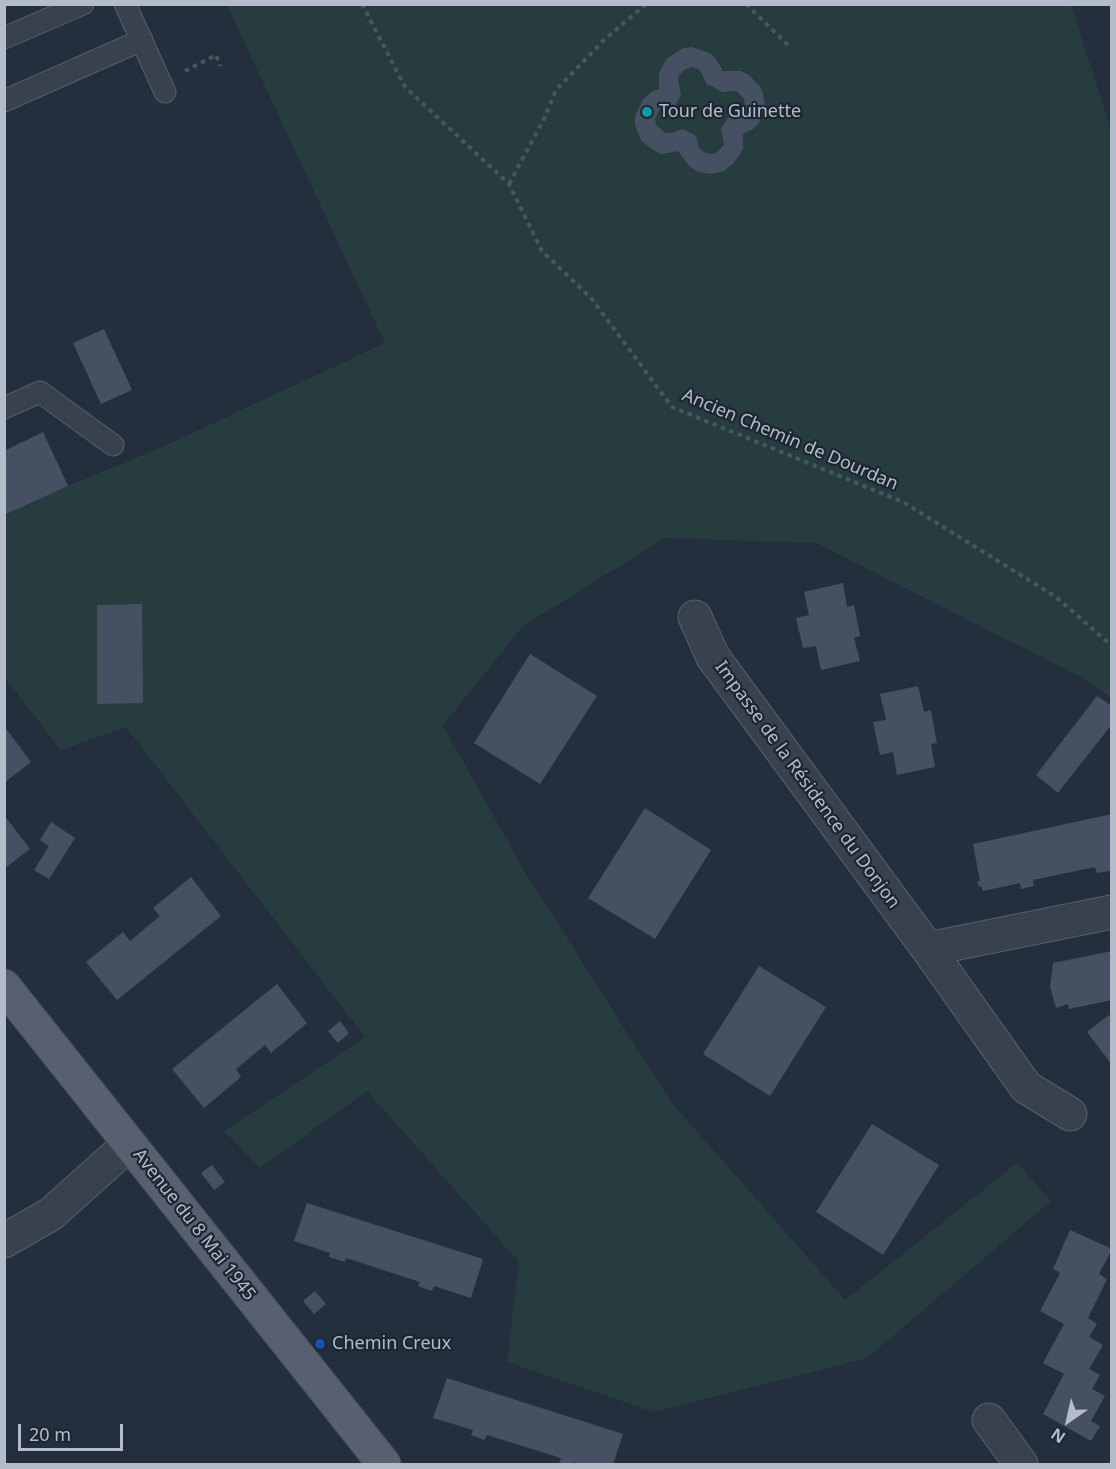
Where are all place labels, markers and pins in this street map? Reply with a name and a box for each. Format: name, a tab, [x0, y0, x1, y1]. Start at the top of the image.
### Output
place label: Tour de Guinette	[659, 101, 801, 123]
marker: Tour de Guinette	[640, 105, 654, 119]
place label: Chemin Creux	[332, 1333, 451, 1355]
marker: Chemin Creux	[313, 1337, 327, 1351]

